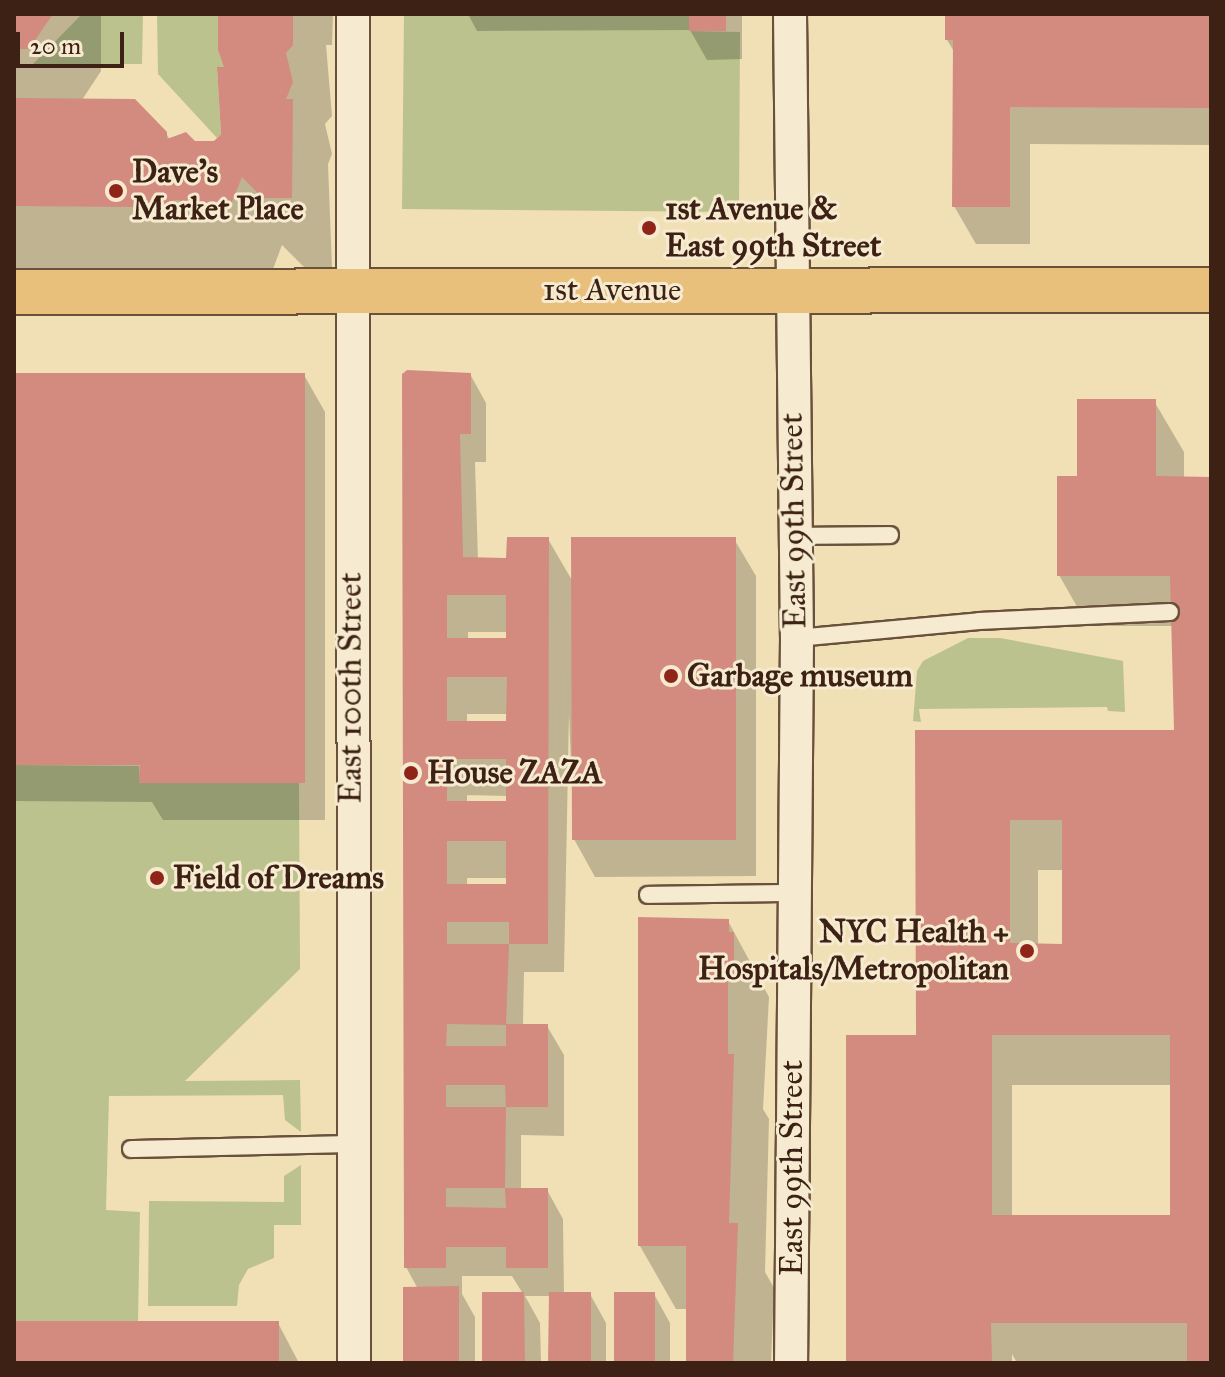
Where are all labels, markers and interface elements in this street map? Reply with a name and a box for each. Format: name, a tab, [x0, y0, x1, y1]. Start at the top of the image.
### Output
scale bar	[20, 16, 128, 66]
text: 20 m	[30, 31, 81, 61]
place label: Dave's Market Place	[132, 154, 304, 229]
marker: Dave's Market Place	[107, 182, 125, 200]
place label: 1st Avenue & East 99th Street	[665, 191, 881, 266]
marker: 1st Avenue & East 99th Street	[640, 219, 658, 237]
street label: 1st Avenue	[543, 271, 681, 309]
street label: East 99th Street	[773, 413, 815, 629]
street label: East 100th Street	[332, 572, 370, 804]
place label: Garbage museum	[687, 657, 913, 695]
marker: Garbage museum	[662, 667, 680, 685]
place label: House ZAZA	[427, 754, 603, 792]
marker: House ZAZA	[402, 764, 420, 782]
place label: Field of Dreams	[173, 859, 384, 897]
marker: Field of Dreams	[148, 869, 166, 887]
place label: NYC Health + Hospitals/Metropolitan	[698, 914, 1009, 989]
marker: NYC Health + Hospitals/Metropolitan	[1016, 940, 1038, 962]
street label: East 99th Street	[773, 1060, 811, 1276]

